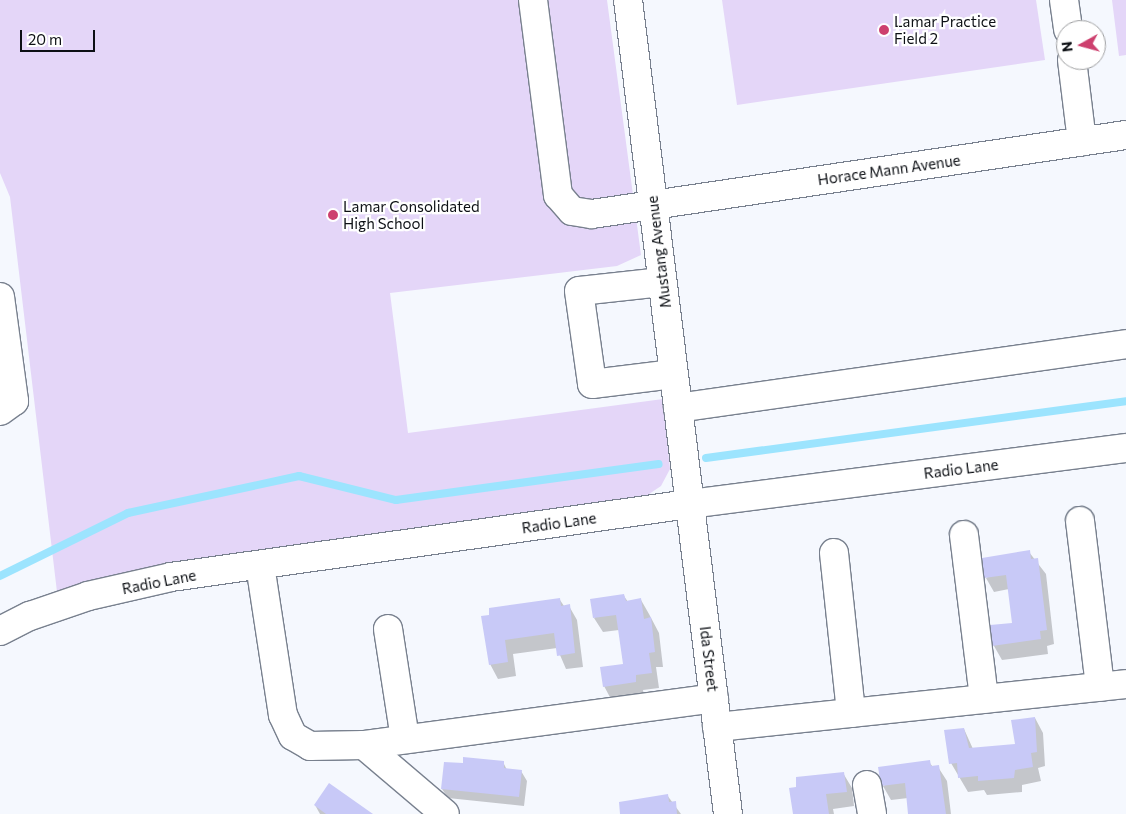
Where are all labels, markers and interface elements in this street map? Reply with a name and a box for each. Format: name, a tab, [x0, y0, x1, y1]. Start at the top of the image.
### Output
place label: Lamar Practice Field 2	[894, 12, 996, 47]
scale bar	[22, 20, 98, 52]
north arrow	[1056, 20, 1106, 70]
marker: Lamar Practice Field 2	[878, 24, 890, 36]
text: 20 m	[28, 30, 62, 48]
text: N	[1058, 41, 1076, 53]
street label: Horace Mann Avenue	[816, 151, 962, 189]
street label: Mustang Avenue	[643, 195, 675, 309]
place label: Lamar Consolidated High School	[343, 197, 480, 232]
marker: Lamar Consolidated High School	[327, 209, 339, 221]
street label: Radio Lane	[923, 455, 999, 483]
street label: Radio Lane	[521, 509, 597, 537]
street label: Radio Lane	[120, 566, 198, 598]
street label: Ida Street	[696, 625, 722, 693]

